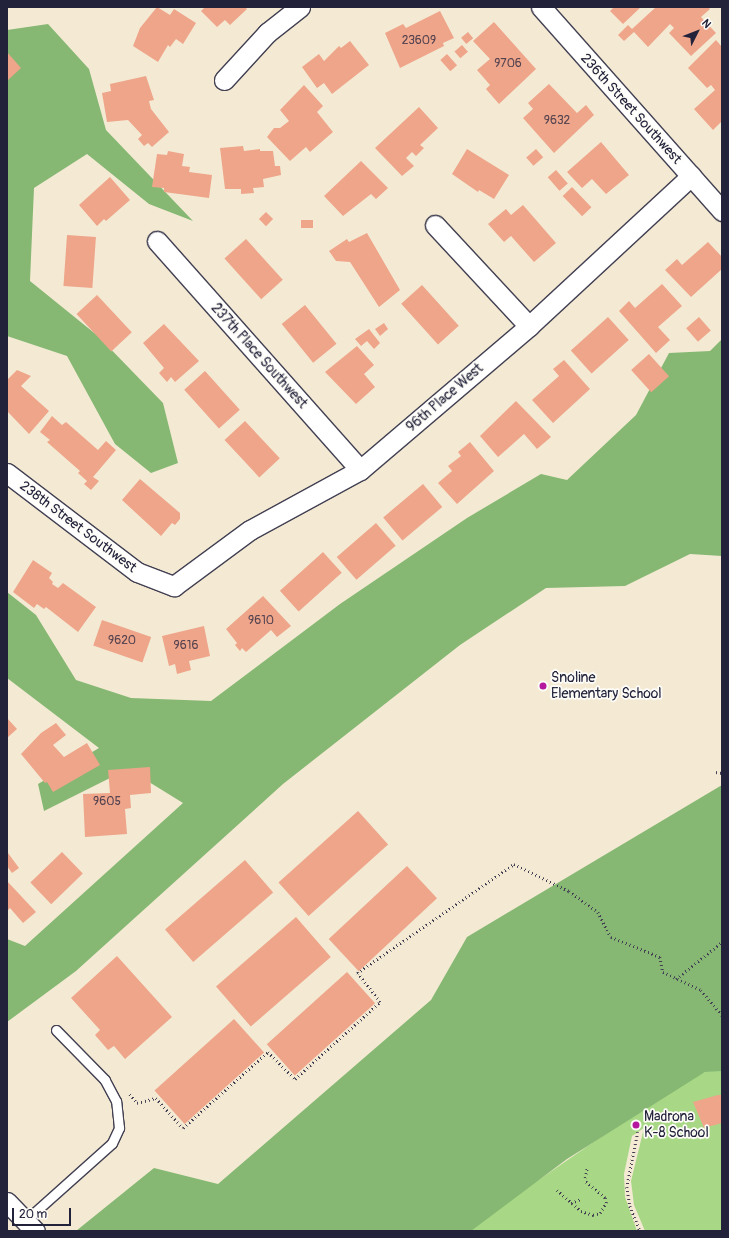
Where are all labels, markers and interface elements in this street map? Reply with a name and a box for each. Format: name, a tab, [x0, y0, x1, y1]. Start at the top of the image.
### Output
north arrow	[677, 12, 717, 52]
text: N	[699, 17, 714, 31]
house number: 23609	[402, 34, 436, 48]
street label: 236th Street Southwest	[577, 50, 685, 168]
house number: 9706	[494, 57, 522, 71]
house number: 9632	[544, 114, 570, 128]
street label: 237th Place Southwest	[207, 300, 311, 412]
street label: 96th Place West	[403, 360, 487, 436]
street label: 238th Street Southwest	[16, 478, 140, 576]
house number: 9610	[248, 614, 274, 628]
house number: 9620	[108, 634, 136, 648]
house number: 9616	[174, 639, 198, 653]
place label: Snoline Elementary School	[551, 670, 662, 702]
marker: Snoline Elementary School	[538, 681, 548, 691]
house number: 9605	[93, 795, 121, 809]
place label: Madrona K-8 School	[644, 1109, 709, 1142]
marker: Madrona K-8 School	[631, 1120, 641, 1130]
scale bar	[14, 1200, 73, 1226]
text: 20 m	[19, 1207, 47, 1222]

